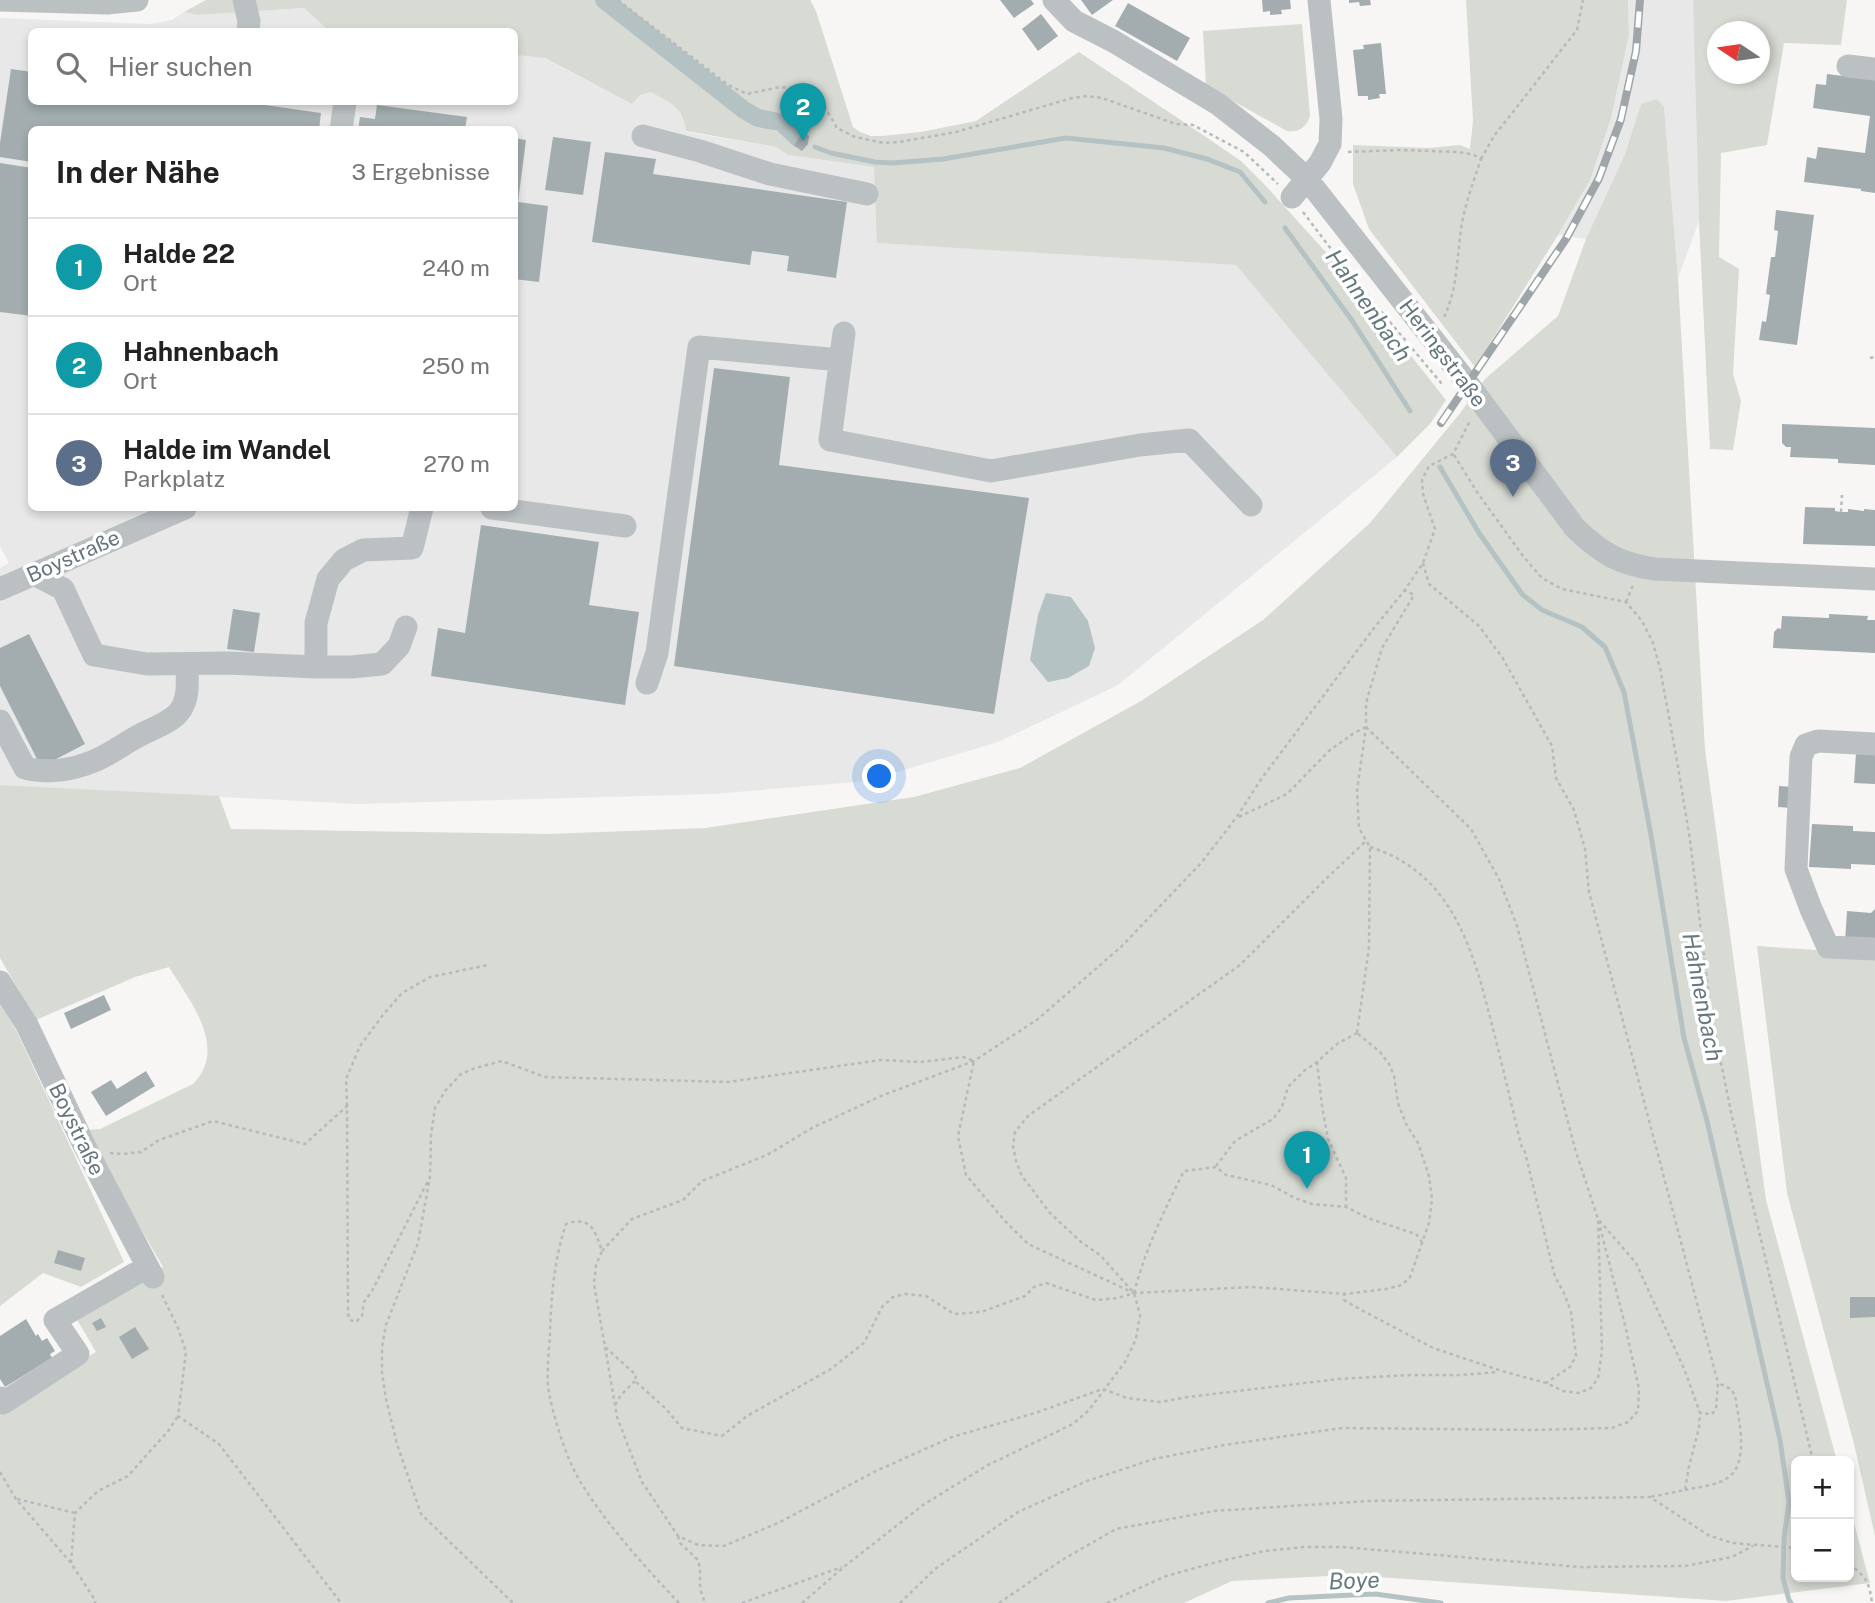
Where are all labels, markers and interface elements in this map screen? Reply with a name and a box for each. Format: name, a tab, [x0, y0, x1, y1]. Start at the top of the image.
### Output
north arrow	[1707, 21, 1770, 84]
search box	[28, 28, 518, 105]
icon: search	[52, 48, 90, 86]
text: Hier suchen	[108, 51, 253, 82]
pin: 2	[780, 83, 826, 141]
text: In der Nähe	[56, 154, 220, 190]
text: 3 Ergebnisse	[351, 158, 490, 185]
text: Halde 22	[123, 238, 235, 269]
water label: Hahnenbach	[1320, 244, 1418, 366]
text: 1	[74, 254, 84, 281]
text: 240 m	[422, 254, 490, 281]
text: Ort	[123, 269, 157, 296]
street label: Heringstraße	[1394, 294, 1492, 412]
text: Hahnenbach	[123, 336, 279, 367]
text: 2	[72, 352, 86, 379]
text: 250 m	[422, 352, 490, 379]
text: Ort	[123, 367, 157, 394]
text: Halde im Wandel	[123, 434, 331, 465]
pin: 3	[1490, 439, 1536, 497]
text: 3	[71, 450, 87, 477]
text: 270 m	[423, 450, 490, 477]
text: Parkplatz	[123, 465, 225, 492]
street label: Boystraße	[23, 524, 123, 588]
your location	[862, 759, 896, 793]
water label: Hahnenbach	[1677, 930, 1729, 1064]
street label: Boystraße	[44, 1079, 110, 1179]
pin: 1	[1284, 1131, 1330, 1189]
map controls	[1791, 1456, 1854, 1582]
button: +	[1791, 1456, 1854, 1519]
button: −	[1791, 1519, 1854, 1582]
water label: Boye	[1328, 1566, 1380, 1594]

